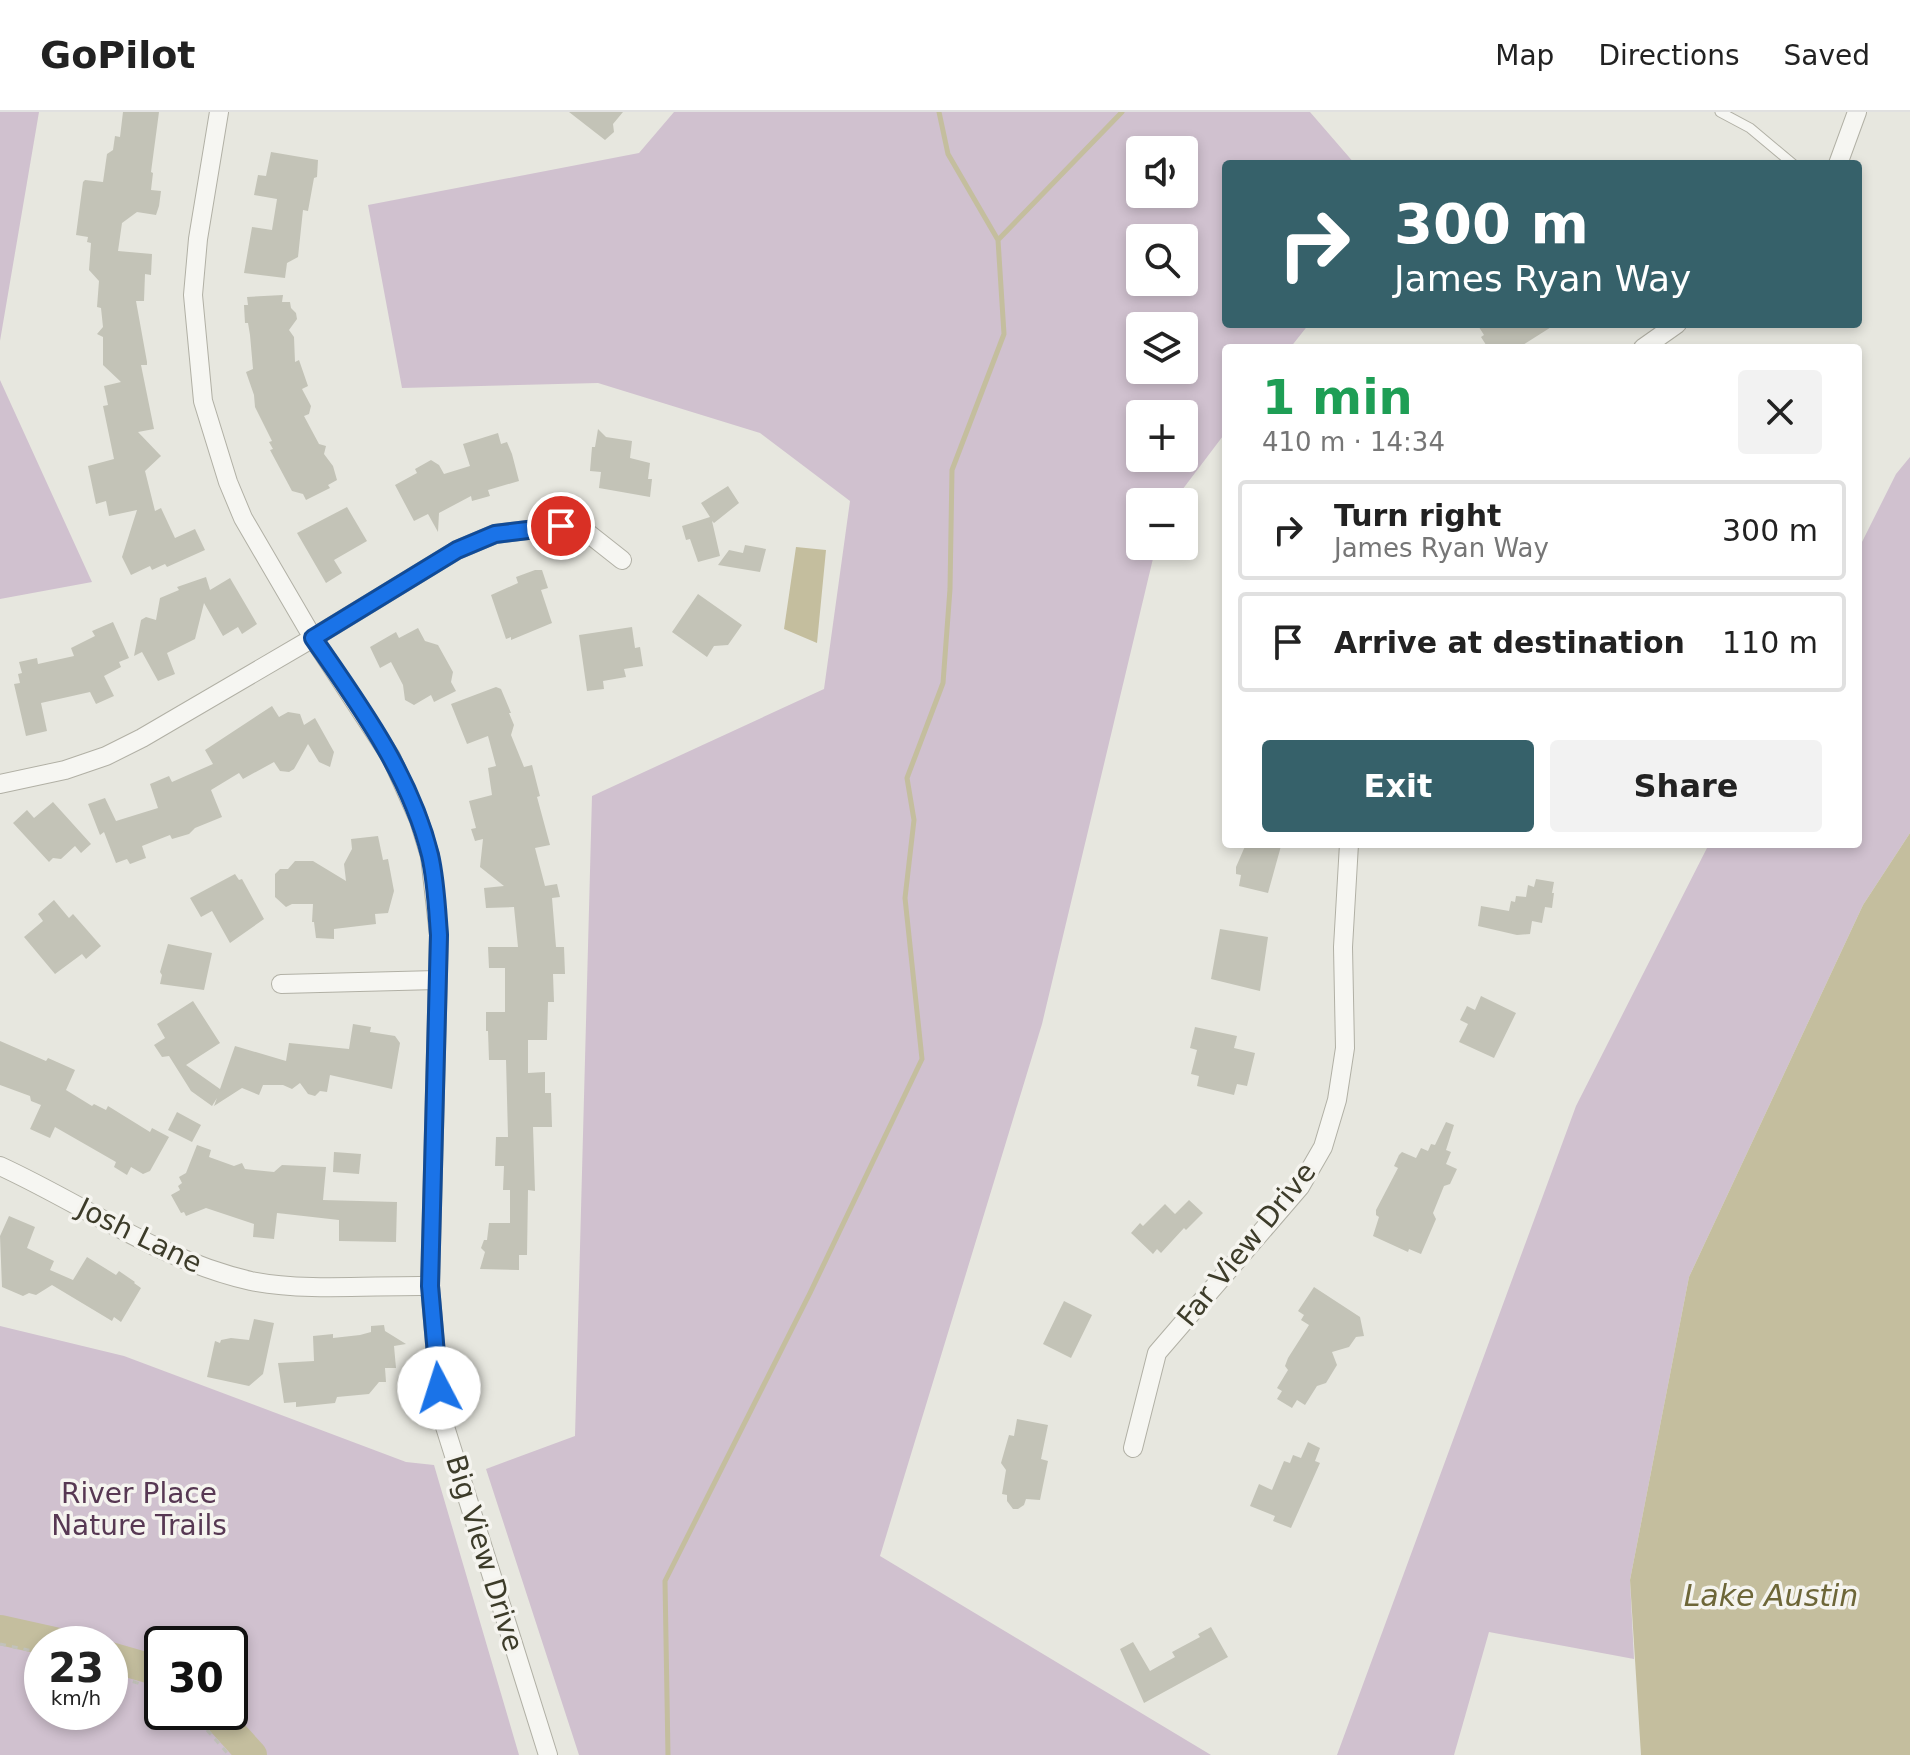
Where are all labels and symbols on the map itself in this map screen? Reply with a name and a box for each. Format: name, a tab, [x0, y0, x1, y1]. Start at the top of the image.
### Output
pin	[527, 492, 595, 560]
street label: Far View Drive	[1170, 1156, 1322, 1333]
street label: Josh Lane	[70, 1190, 207, 1280]
position arrow	[397, 1346, 481, 1430]
street label: Big View Drive	[439, 1451, 530, 1655]
park label: River Place Nature Trails	[51, 1477, 227, 1542]
water label: Lake Austin	[1684, 1578, 1858, 1613]
speed limit sign: 30	[144, 1626, 248, 1730]

